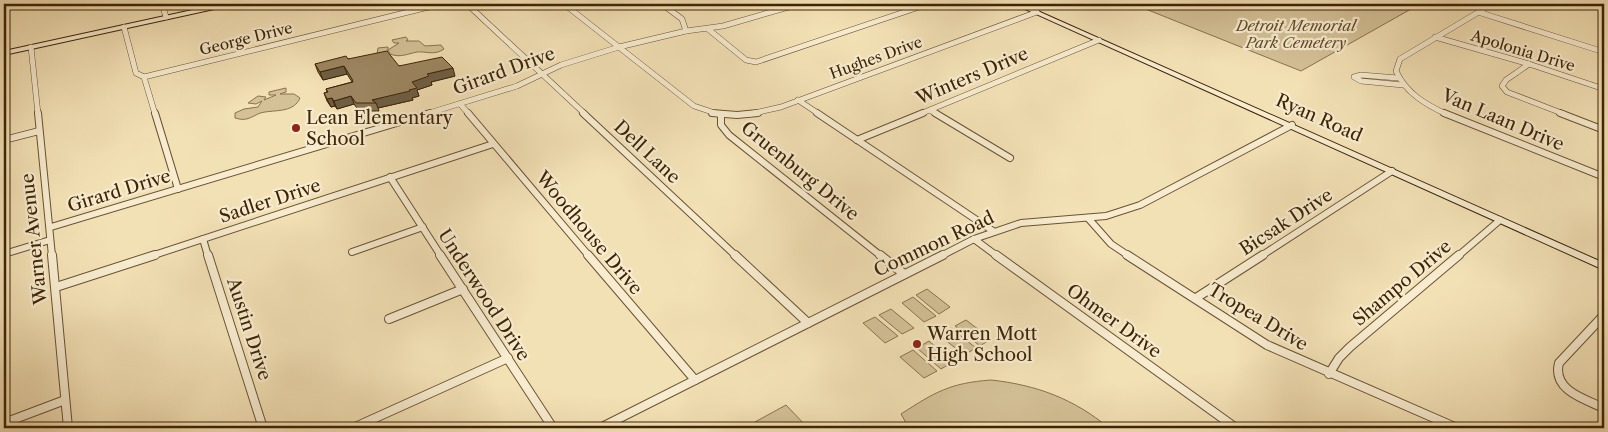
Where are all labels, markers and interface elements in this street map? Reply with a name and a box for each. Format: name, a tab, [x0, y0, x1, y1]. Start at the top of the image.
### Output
park label: Detroit Memorial Park Cemetery	[1235, 16, 1358, 52]
street label: George Drive	[197, 18, 294, 59]
street label: Apolonia Drive	[1468, 25, 1578, 75]
street label: Hughes Drive	[827, 32, 925, 83]
street label: Girard Drive	[450, 42, 558, 100]
street label: Winters Drive	[912, 42, 1031, 110]
street label: Van Laan Drive	[1438, 84, 1567, 156]
street label: Ryan Road	[1272, 89, 1366, 147]
place label: Lean Elementary School	[306, 107, 454, 150]
street label: Dell Lane	[609, 116, 685, 188]
street label: Gruenburg Drive	[737, 117, 863, 225]
marker: Lean Elementary School	[290, 122, 302, 134]
street label: Girard Drive	[65, 165, 173, 217]
street label: Woodhouse Drive	[530, 166, 647, 299]
street label: Warner Avenue	[16, 172, 52, 307]
street label: Sadler Drive	[216, 174, 324, 228]
street label: Bicsak Drive	[1235, 184, 1337, 260]
street label: Common Road	[870, 207, 998, 281]
street label: Underwood Drive	[433, 225, 535, 365]
street label: Shampo Drive	[1348, 235, 1456, 331]
street label: Austin Drive	[222, 274, 276, 383]
street label: Ohmer Drive	[1062, 279, 1166, 363]
street label: Tropea Drive	[1204, 279, 1312, 355]
place label: Warren Mott High School	[926, 323, 1038, 366]
marker: Warren Mott High School	[911, 338, 923, 350]

